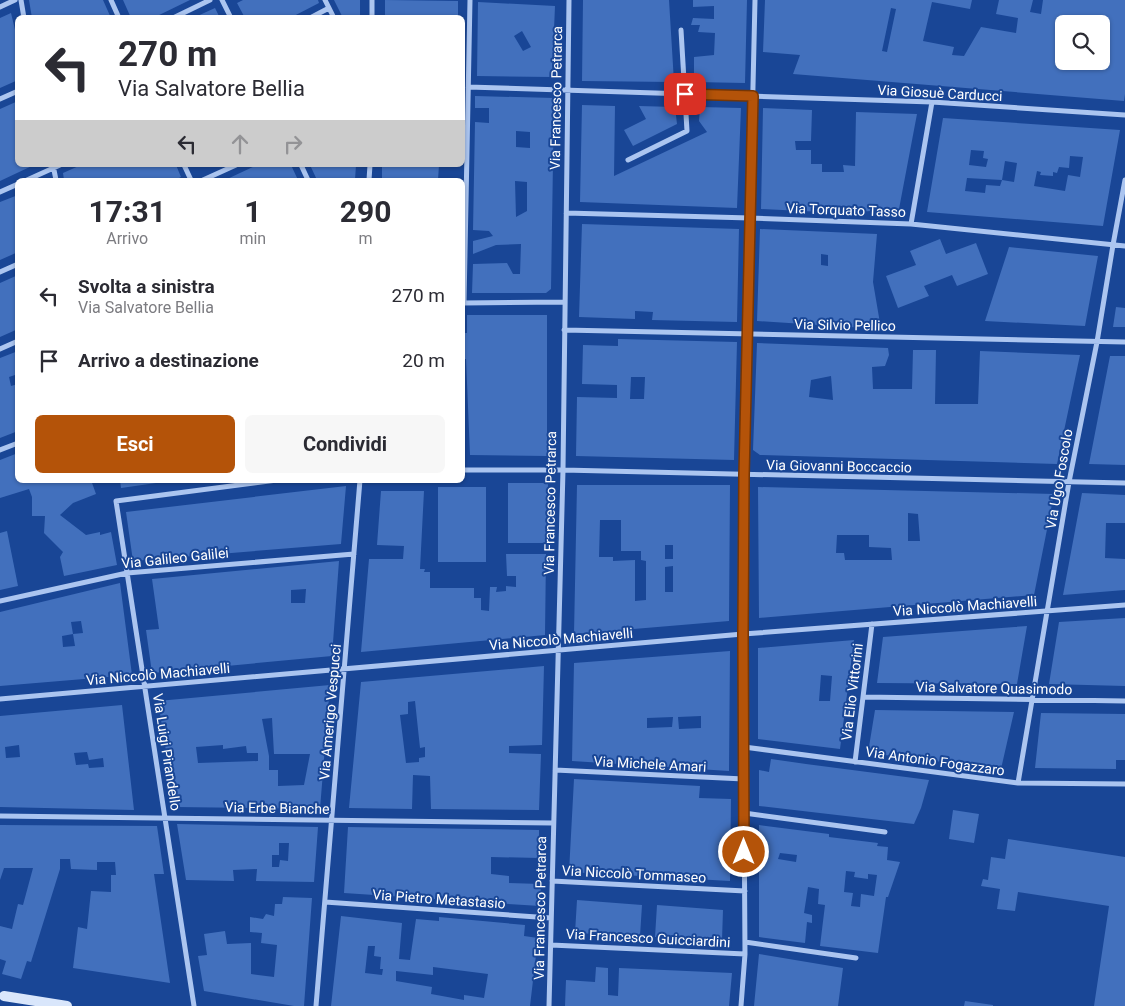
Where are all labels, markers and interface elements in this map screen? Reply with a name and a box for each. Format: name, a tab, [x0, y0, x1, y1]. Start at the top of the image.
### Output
map controls	[1055, 15, 1110, 70]
button: search	[1055, 15, 1110, 70]
street label: Via Francesco Petrarca	[547, 26, 565, 170]
text: 270 m	[118, 34, 217, 75]
icon: left	[35, 35, 100, 100]
pin	[664, 73, 706, 115]
text: Via Salvatore Bellia	[118, 76, 305, 101]
icon: arrive	[671, 80, 699, 108]
street label: Via Giosuè Carducci	[877, 82, 1003, 104]
icon: left	[173, 130, 201, 158]
icon: ahead	[226, 130, 254, 158]
icon: right	[279, 130, 307, 158]
text: 17:31	[89, 194, 166, 229]
text: 1	[244, 194, 261, 229]
text: 290	[340, 194, 391, 229]
street label: Via Torquato Tasso	[786, 200, 906, 220]
text: Arrivo	[106, 229, 148, 248]
text: min	[239, 229, 266, 248]
text: m	[359, 229, 373, 248]
text: Svolta a sinistra	[78, 275, 215, 298]
icon: left	[35, 282, 63, 310]
text: 270 m	[392, 284, 445, 307]
text: Via Salvatore Bellia	[78, 298, 214, 317]
street label: Via Silvio Pellico	[794, 316, 896, 334]
icon: arrive	[35, 347, 63, 375]
text: Arrivo a destinazione	[78, 349, 259, 372]
text: 20 m	[402, 349, 445, 372]
button: Esci	[35, 415, 235, 473]
button: Condividi	[245, 415, 445, 473]
street label: Via Ugo Foscolo	[1042, 428, 1076, 530]
street label: Via Francesco Petrarca	[541, 431, 559, 575]
street label: Via Giovanni Boccaccio	[766, 457, 912, 475]
street label: Via Galileo Galilei	[121, 544, 229, 572]
street label: Via Niccolò Machiavelli	[892, 593, 1038, 619]
street label: Via Niccolò Machiavelli	[488, 625, 634, 653]
street label: Via Elio Vittorini	[838, 642, 866, 742]
street label: Via Amerigo Vespucci	[316, 643, 344, 781]
street label: Via Niccolò Machiavelli	[85, 660, 231, 688]
street label: Via Salvatore Quasimodo	[916, 679, 1072, 697]
street label: Via Luigi Pirandello	[150, 692, 184, 812]
street label: Via Antonio Fogazzaro	[864, 743, 1006, 779]
street label: Via Michele Amari	[593, 753, 707, 775]
street label: Via Erbe Bianche	[224, 799, 330, 817]
position arrow	[717, 825, 769, 877]
street label: Via Francesco Petrarca	[531, 836, 549, 980]
street label: Via Niccolò Tommaseo	[561, 862, 707, 886]
street label: Via Pietro Metastasio	[372, 886, 506, 912]
street label: Via Francesco Guicciardini	[565, 926, 731, 950]

